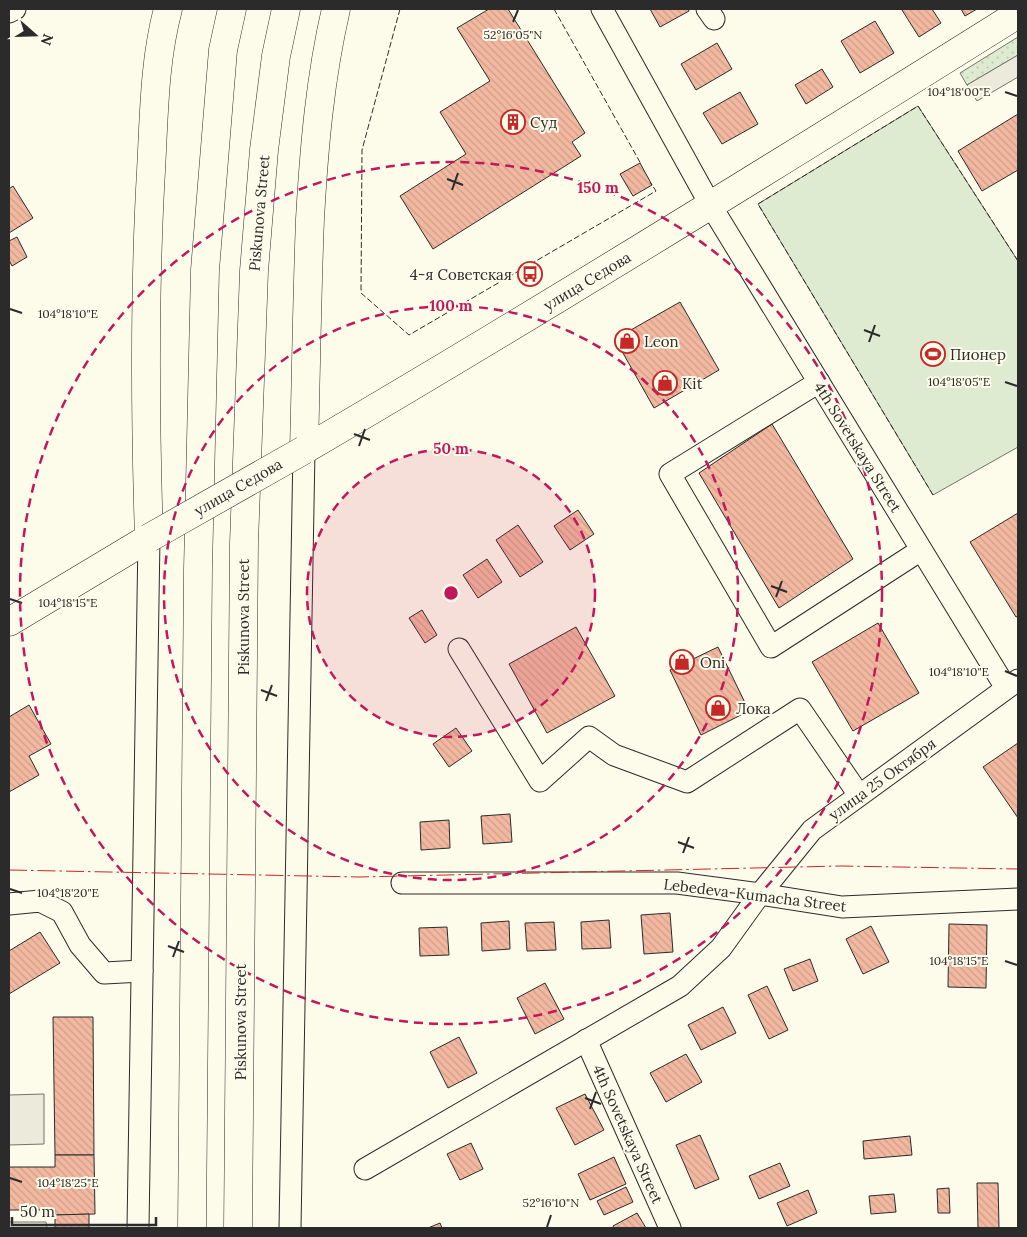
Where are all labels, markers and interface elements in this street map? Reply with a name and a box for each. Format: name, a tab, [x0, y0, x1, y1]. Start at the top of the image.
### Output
north arrow	[10, 10, 60, 60]
text: 52°16'05"N	[484, 27, 542, 42]
text: N	[37, 31, 58, 48]
text: 104°18'00"E	[927, 84, 991, 99]
building icon: Суд	[500, 109, 526, 135]
place label: Суд	[530, 113, 557, 132]
street label: Piskunova Street	[244, 154, 274, 272]
text: 150 m	[577, 178, 619, 197]
street label: улица Седова	[540, 247, 634, 315]
bus stop icon: 4-я Советская	[517, 261, 543, 287]
place label: 4-я Советская	[410, 265, 512, 284]
text: 100 m	[430, 296, 473, 315]
text: 104°18'10"E	[38, 306, 98, 321]
shop icon: Leon	[614, 328, 640, 354]
place label: Leon	[644, 332, 679, 351]
sports icon: Пионер	[920, 341, 946, 367]
place label: Пионер	[950, 345, 1006, 364]
shop icon: Kit	[652, 370, 678, 396]
place label: Kit	[682, 374, 703, 393]
text: 104°18'05"E	[928, 374, 990, 389]
street label: 4th Sovetskaya Street	[810, 378, 906, 516]
text: 50 m	[433, 439, 469, 458]
street label: улица Седова	[190, 454, 286, 520]
street label: Piskunova Street	[234, 558, 253, 675]
centre of rings	[442, 584, 460, 602]
text: 104°18'15"E	[38, 595, 98, 610]
shop icon: Oni	[669, 649, 695, 675]
place label: Oni	[700, 653, 725, 672]
text: 104°18'10"E	[929, 664, 989, 679]
shop icon: Лока	[705, 695, 731, 721]
place label: Лока	[736, 699, 771, 718]
street label: улица 25 Октября	[825, 734, 939, 824]
street label: Lebedeva-Kumacha Street	[662, 874, 848, 916]
text: 104°18'20"E	[37, 885, 99, 900]
text: 104°18'15"E	[929, 953, 989, 968]
street label: Piskunova Street	[231, 963, 250, 1080]
street label: 4th Sovetskaya Street	[589, 1062, 667, 1207]
text: 104°18'25"E	[37, 1175, 99, 1190]
scale bar	[12, 1194, 156, 1226]
text: 52°16'10"N	[523, 1195, 579, 1210]
text: 50 m	[20, 1202, 55, 1221]

